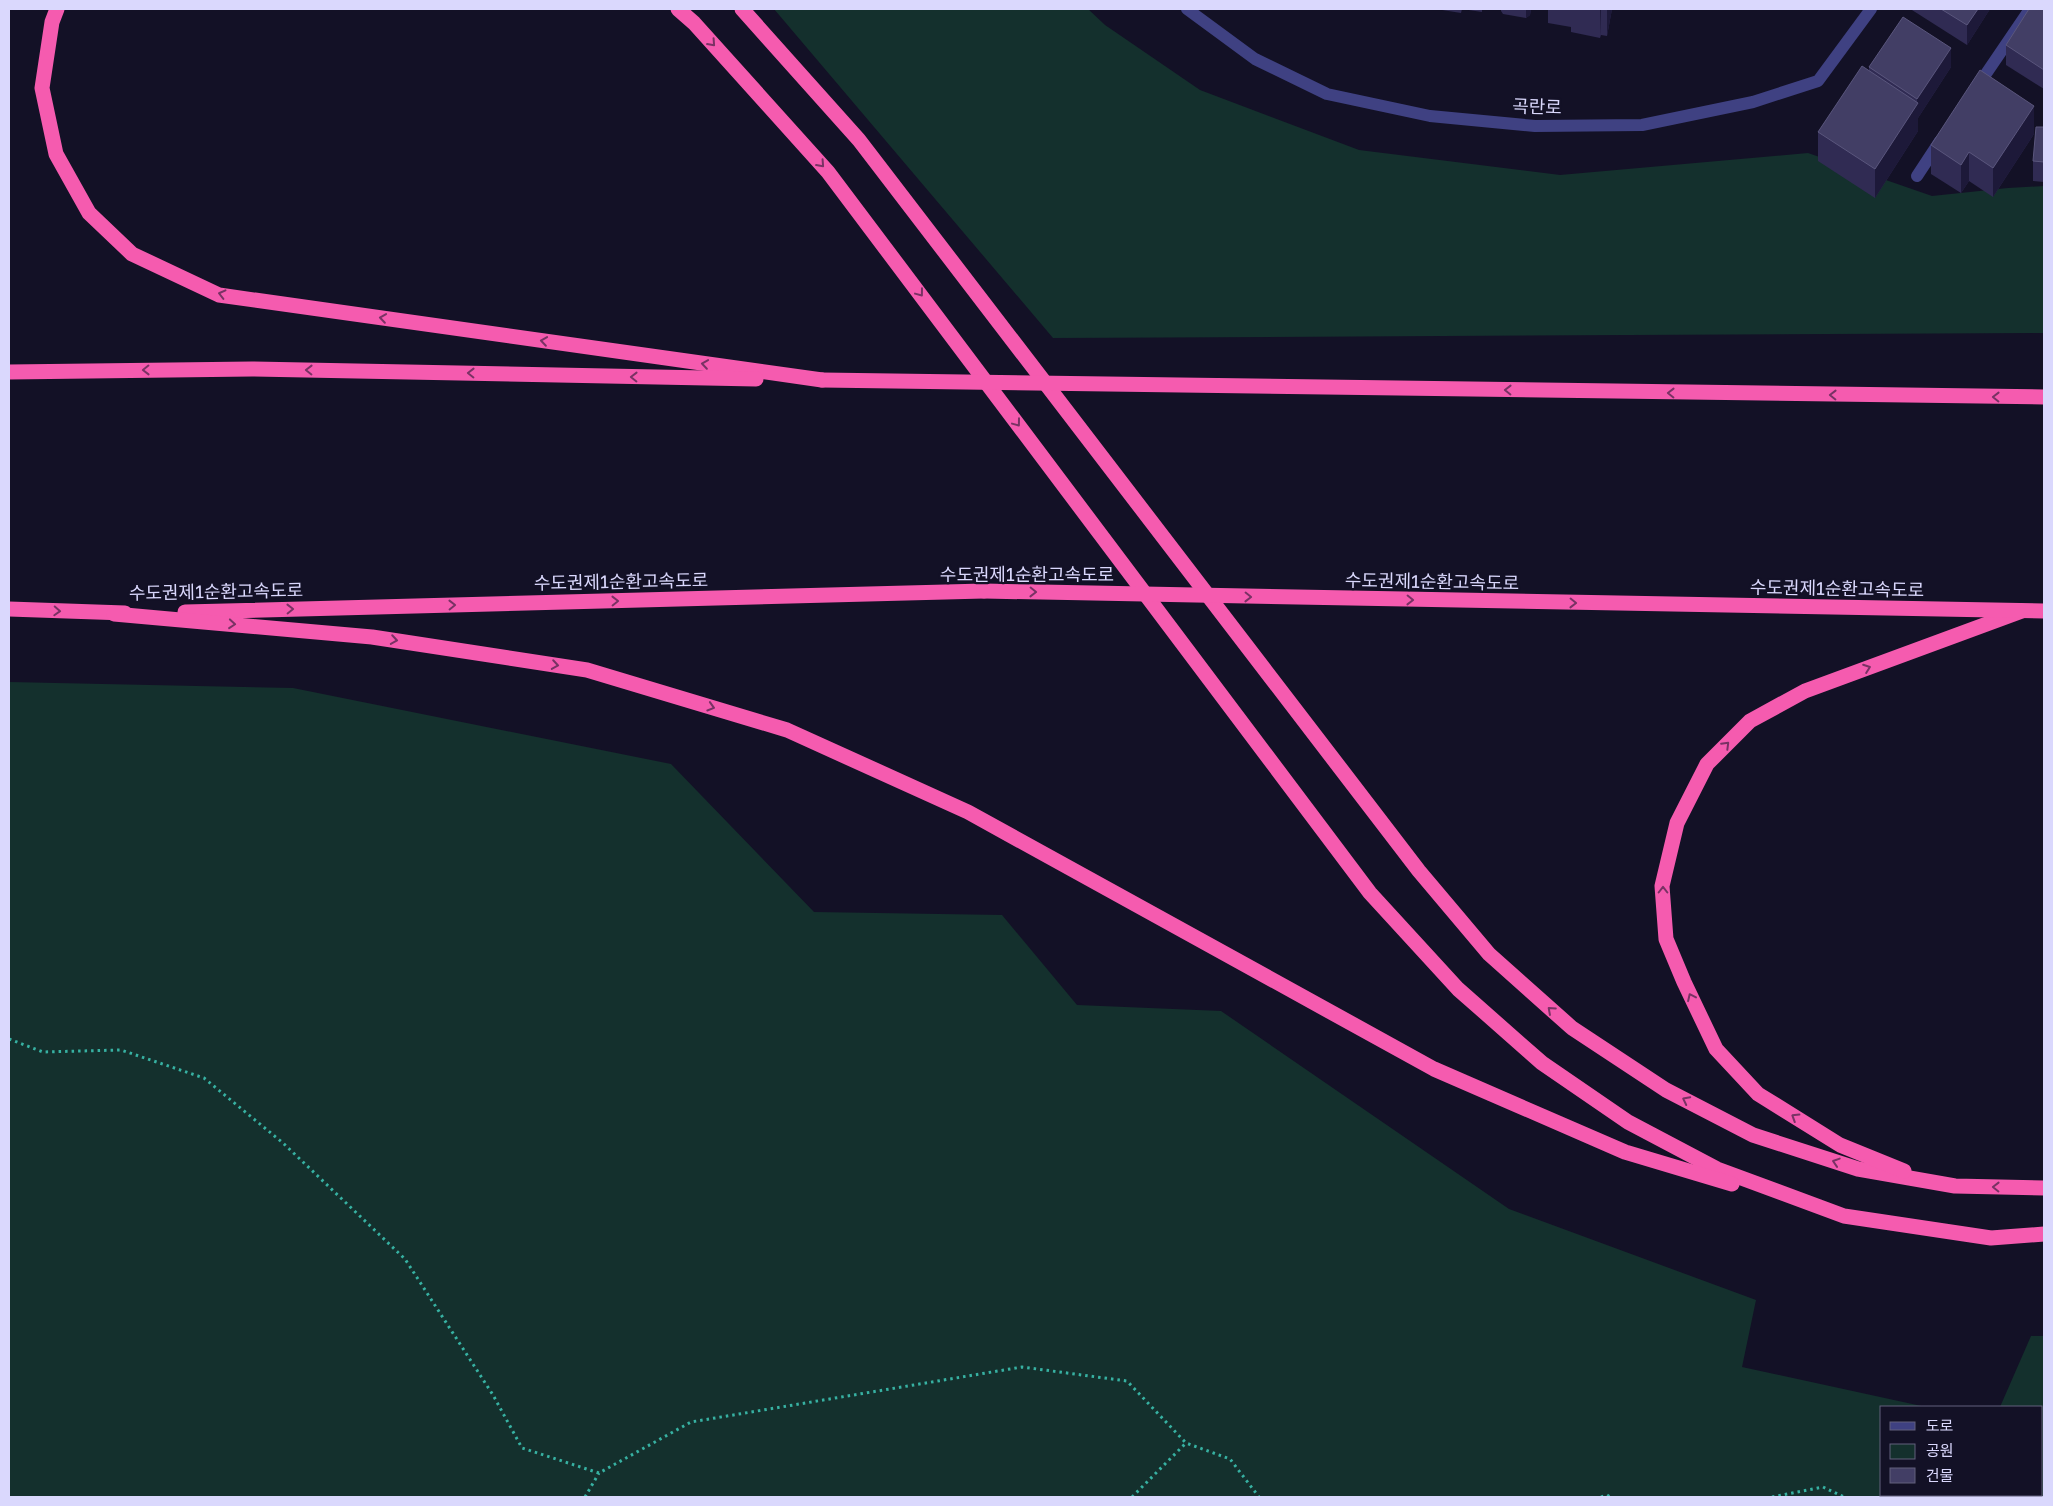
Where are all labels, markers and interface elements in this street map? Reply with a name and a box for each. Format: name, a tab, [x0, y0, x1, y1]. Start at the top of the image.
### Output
one-way arrow	[707, 38, 716, 47]
street label: 곡란로	[1512, 94, 1562, 118]
one-way arrow	[815, 158, 824, 167]
one-way arrow	[914, 287, 922, 296]
one-way arrow	[218, 289, 227, 300]
one-way arrow	[379, 313, 387, 324]
one-way arrow	[539, 336, 547, 347]
one-way arrow	[700, 359, 709, 369]
one-way arrow	[142, 365, 150, 376]
one-way arrow	[304, 365, 312, 375]
one-way arrow	[467, 368, 475, 379]
one-way arrow	[629, 371, 637, 382]
one-way arrow	[1504, 385, 1512, 395]
one-way arrow	[1666, 388, 1674, 398]
one-way arrow	[1829, 390, 1836, 400]
one-way arrow	[1991, 391, 1999, 402]
one-way arrow	[1011, 417, 1020, 427]
street label: 수도권제1순환고속도로	[940, 563, 1114, 585]
street label: 수도권제1순환고속도로	[534, 568, 708, 594]
street label: 수도권제1순환고속도로	[1345, 568, 1519, 594]
street label: 수도권제1순환고속도로	[1750, 575, 1924, 601]
street label: 수도권제1순환고속도로	[129, 578, 303, 604]
one-way arrow	[1029, 587, 1037, 598]
one-way arrow	[1244, 592, 1252, 602]
one-way arrow	[1406, 595, 1414, 605]
one-way arrow	[611, 596, 619, 606]
one-way arrow	[1569, 598, 1577, 609]
one-way arrow	[449, 600, 457, 610]
one-way arrow	[286, 604, 294, 614]
one-way arrow	[54, 606, 62, 617]
one-way arrow	[229, 619, 237, 630]
one-way arrow	[390, 635, 398, 645]
one-way arrow	[551, 659, 559, 670]
one-way arrow	[1862, 664, 1871, 674]
one-way arrow	[707, 702, 715, 712]
one-way arrow	[1720, 741, 1729, 750]
one-way arrow	[1658, 886, 1668, 894]
one-way arrow	[1687, 993, 1697, 1002]
one-way arrow	[1548, 1007, 1557, 1016]
one-way arrow	[1682, 1096, 1691, 1106]
one-way arrow	[1791, 1114, 1800, 1123]
one-way arrow	[1832, 1157, 1840, 1167]
one-way arrow	[1991, 1182, 1999, 1192]
legend	[1880, 1406, 2043, 1496]
text: 도로	[1926, 1416, 1954, 1434]
text: 공원	[1926, 1441, 1954, 1459]
text: 건물	[1926, 1466, 1954, 1484]

